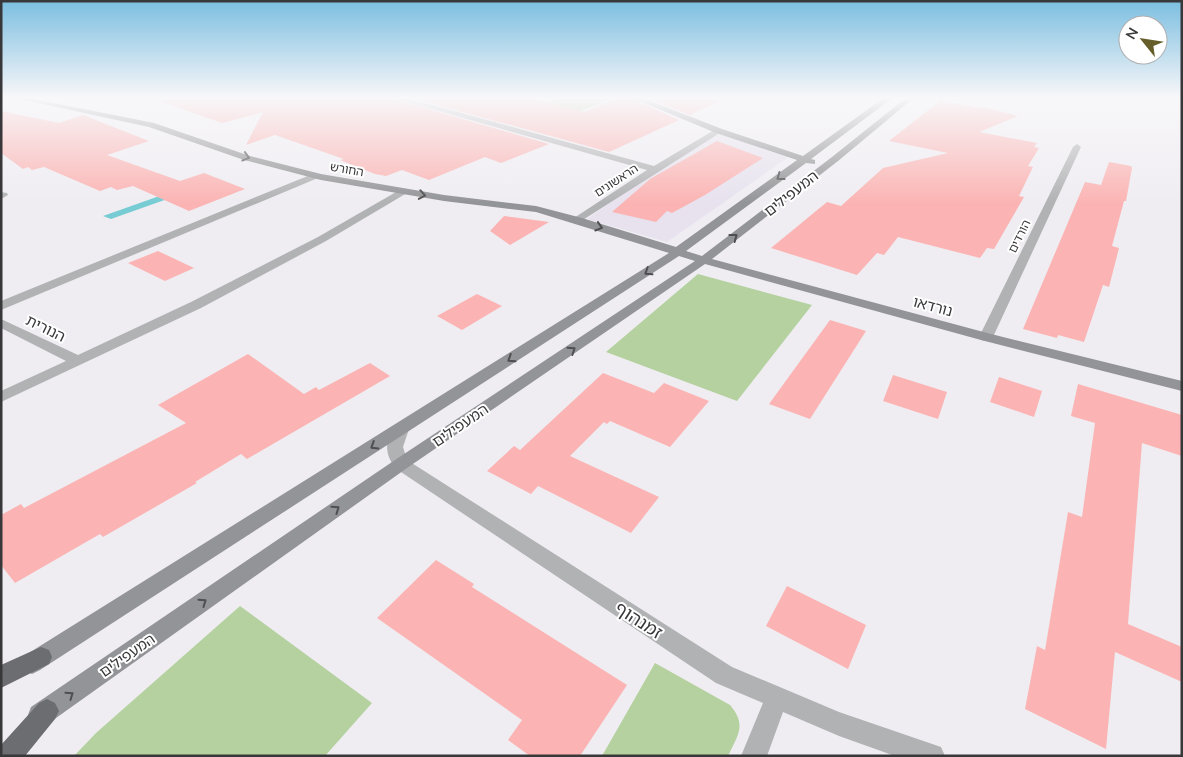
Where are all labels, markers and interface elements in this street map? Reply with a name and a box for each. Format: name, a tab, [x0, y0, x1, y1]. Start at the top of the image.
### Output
north arrow	[1118, 15, 1168, 65]
text: N	[1121, 24, 1142, 43]
one-way arrow	[242, 152, 250, 162]
street label: החורש	[329, 159, 365, 179]
street label: הראשונים	[591, 160, 641, 200]
street label: המעפילים	[760, 166, 822, 220]
one-way arrow	[777, 171, 786, 179]
one-way arrow	[418, 189, 427, 199]
street label: הורדים	[1005, 217, 1033, 255]
one-way arrow	[594, 221, 603, 231]
one-way arrow	[728, 234, 738, 243]
one-way arrow	[645, 265, 654, 275]
street label: נורדאו	[911, 292, 955, 320]
street label: הנורית	[23, 310, 69, 346]
one-way arrow	[567, 347, 576, 356]
one-way arrow	[508, 353, 517, 362]
street label: המעפילים	[428, 399, 492, 451]
one-way arrow	[371, 440, 380, 450]
one-way arrow	[331, 506, 340, 515]
street label: זמנהוף	[611, 596, 667, 644]
one-way arrow	[197, 599, 207, 608]
street label: המעפילים	[95, 629, 159, 681]
one-way arrow	[64, 692, 73, 701]

